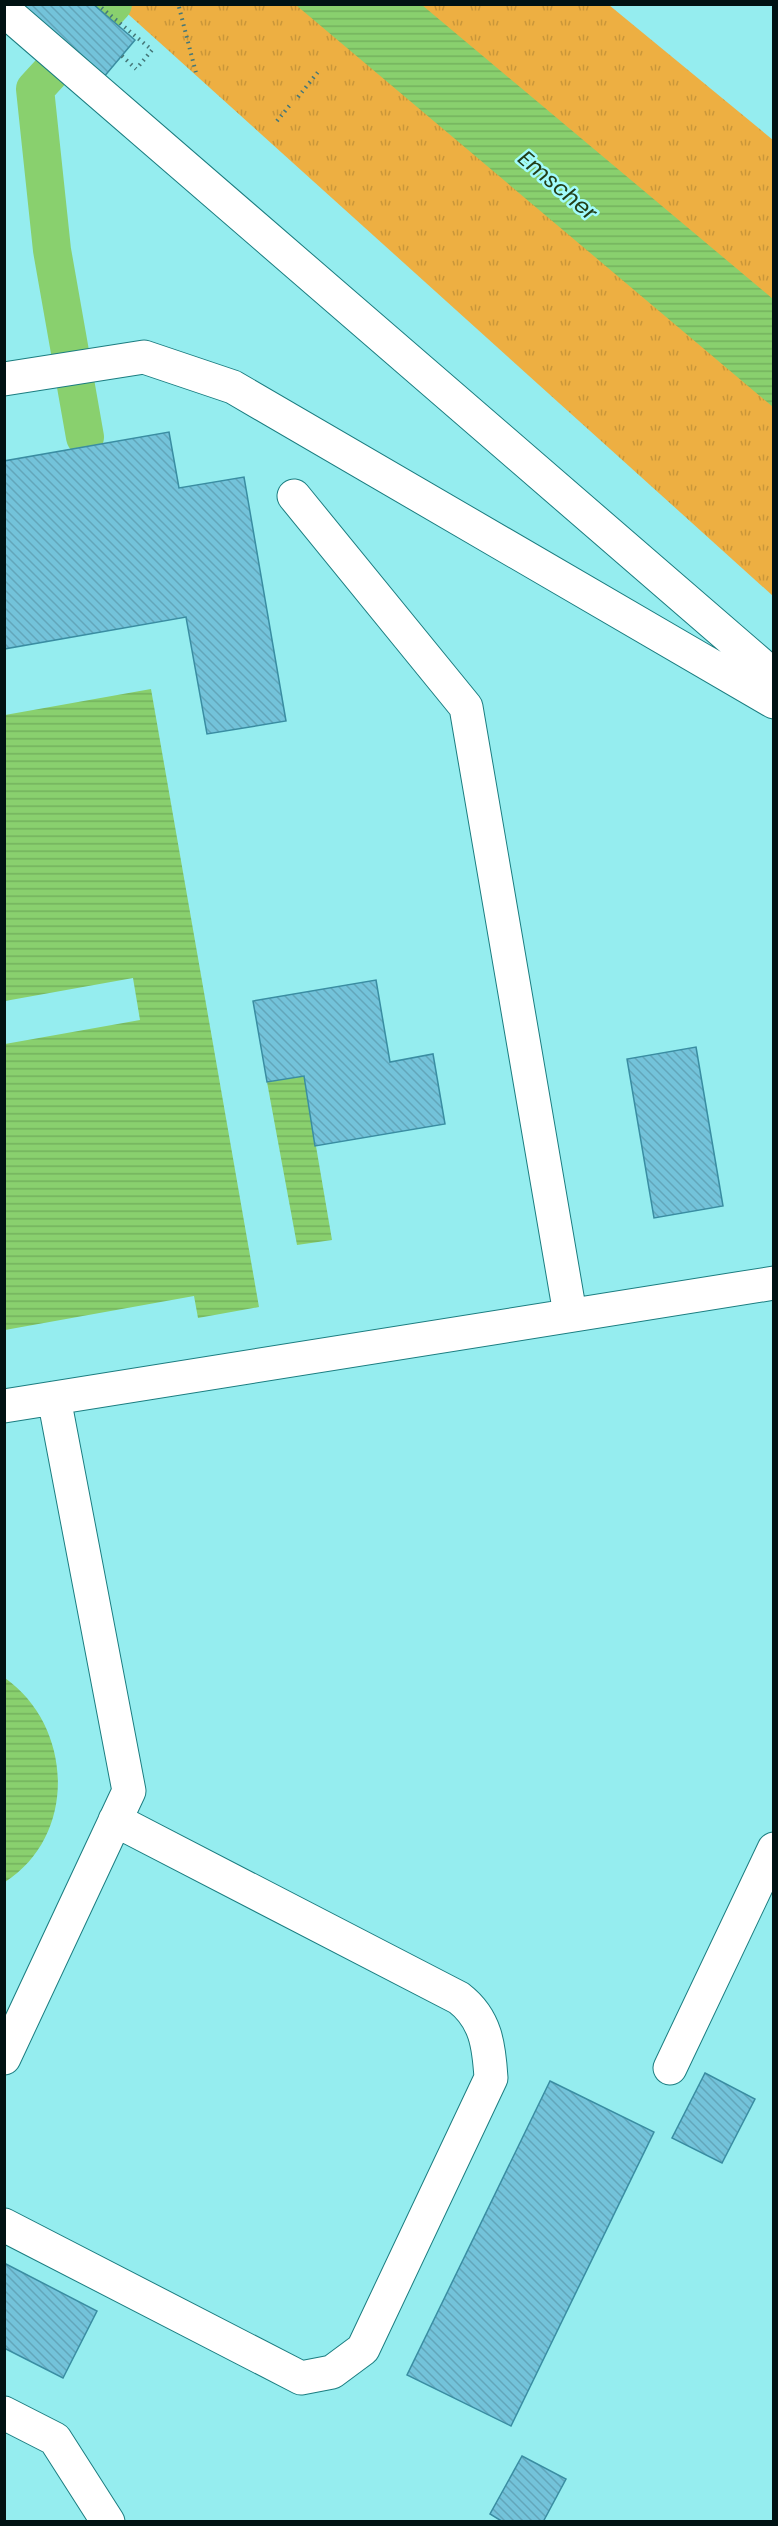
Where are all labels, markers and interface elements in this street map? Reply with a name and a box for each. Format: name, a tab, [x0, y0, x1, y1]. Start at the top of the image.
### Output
water label: Emscher	[511, 143, 605, 228]

